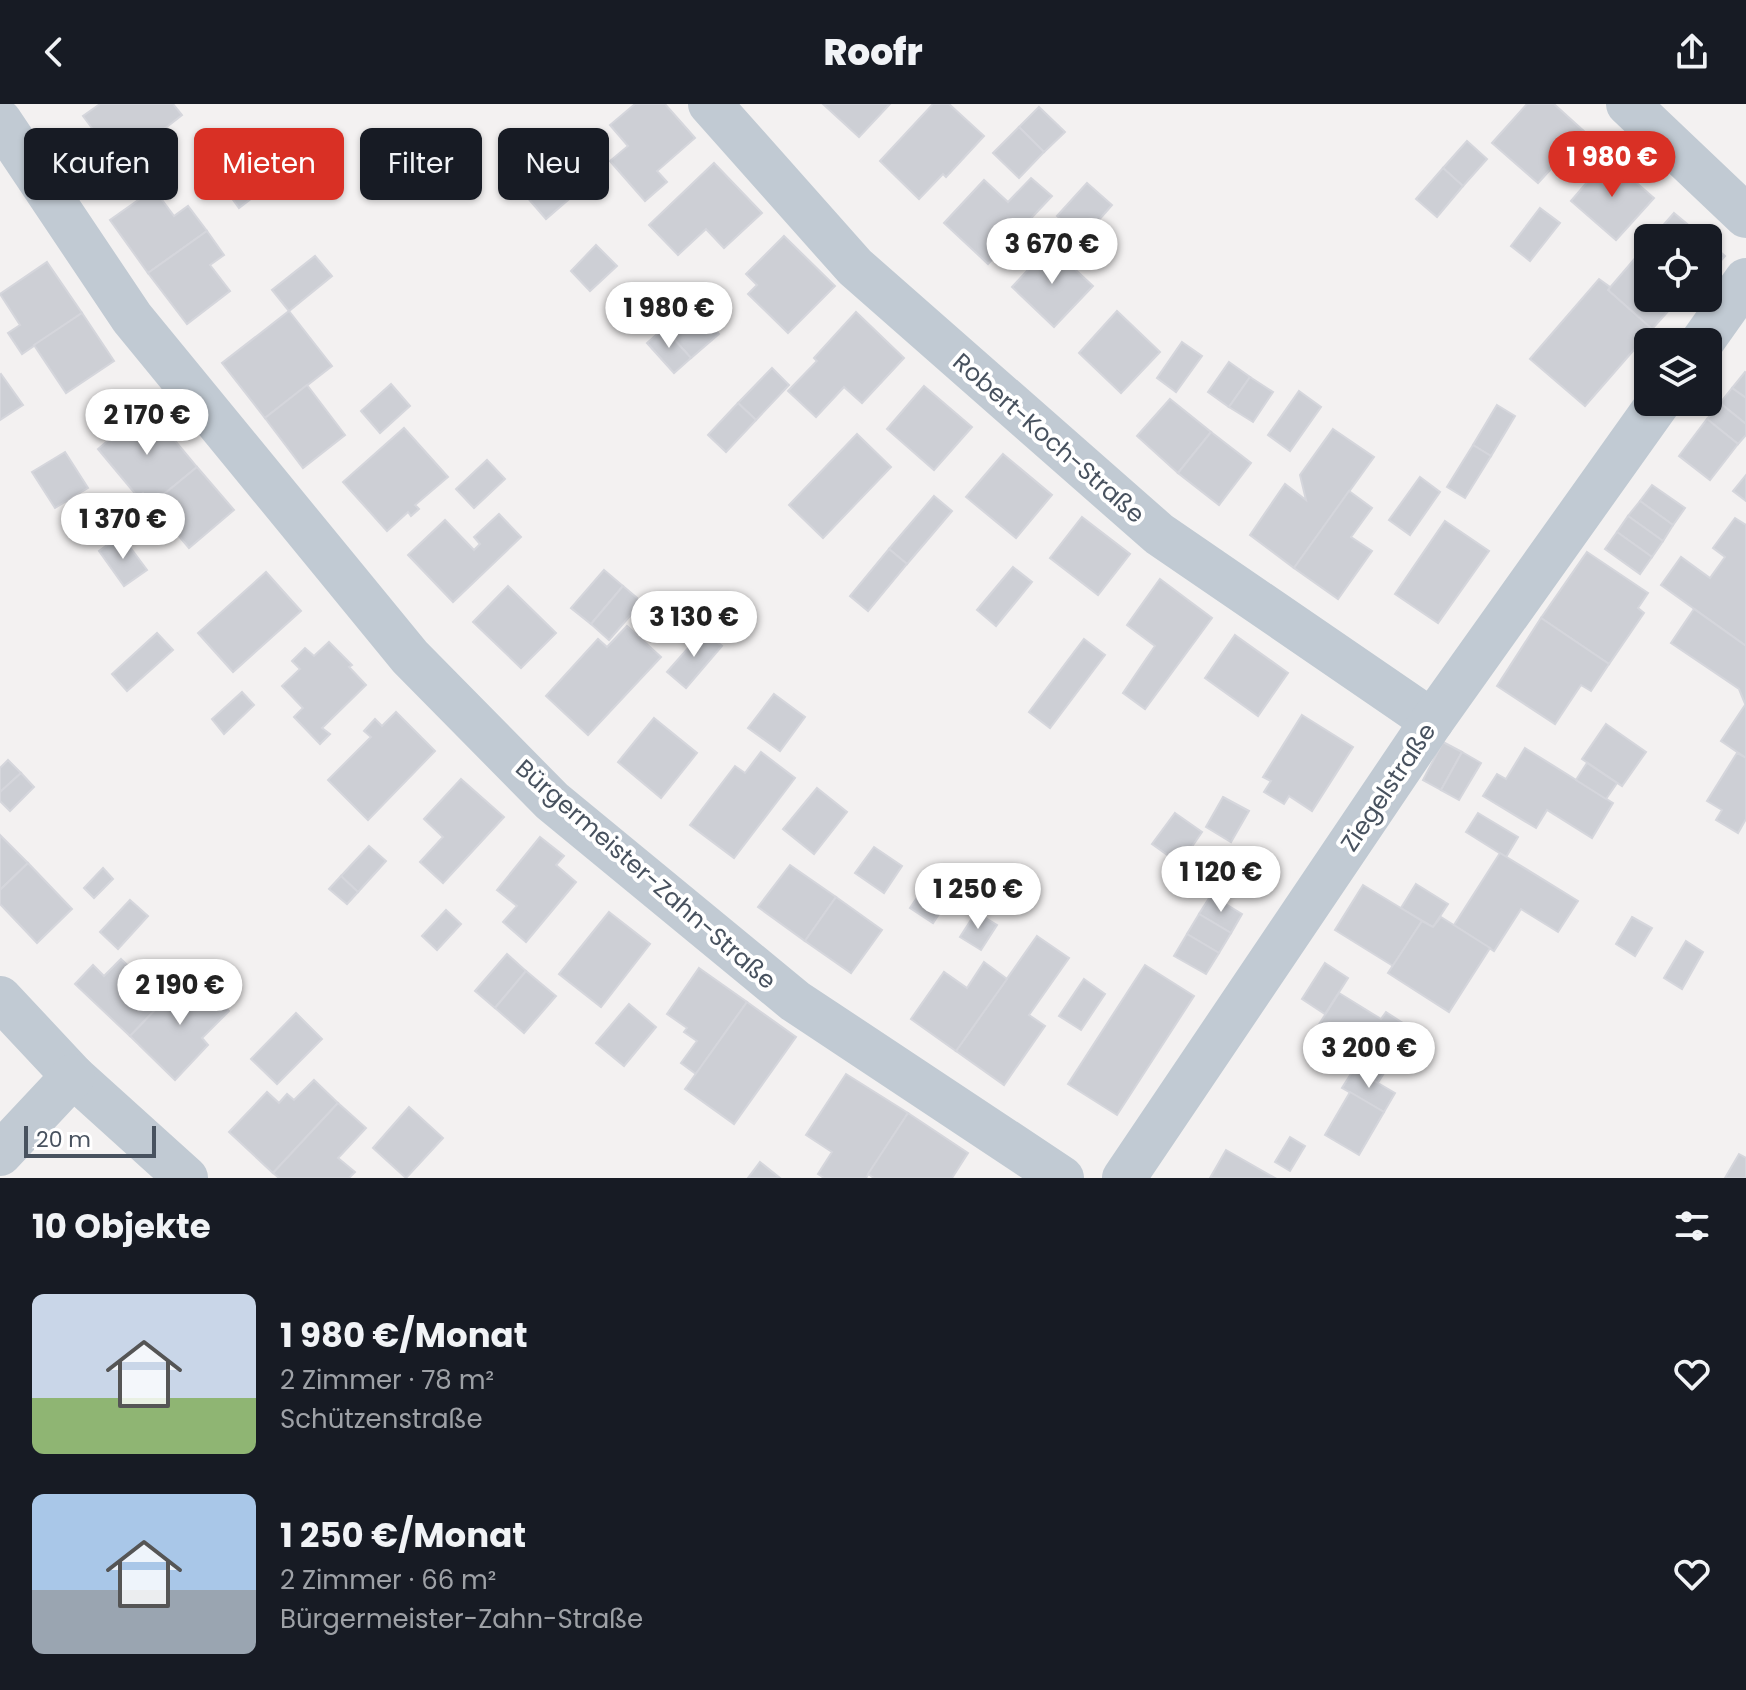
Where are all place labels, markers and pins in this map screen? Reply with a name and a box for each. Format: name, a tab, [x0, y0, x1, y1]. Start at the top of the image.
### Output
pin: 1 980 €	[1538, 131, 1686, 199]
pin: 3 670 €	[978, 218, 1126, 286]
pin: 1 980 €	[595, 282, 743, 350]
pin: 2 170 €	[73, 389, 221, 457]
pin: 1 370 €	[49, 493, 197, 561]
pin: 3 130 €	[620, 591, 768, 659]
pin: 1 120 €	[1147, 846, 1295, 914]
pin: 1 250 €	[904, 863, 1052, 931]
pin: 2 190 €	[106, 959, 254, 1027]
pin: 3 200 €	[1295, 1022, 1443, 1090]

